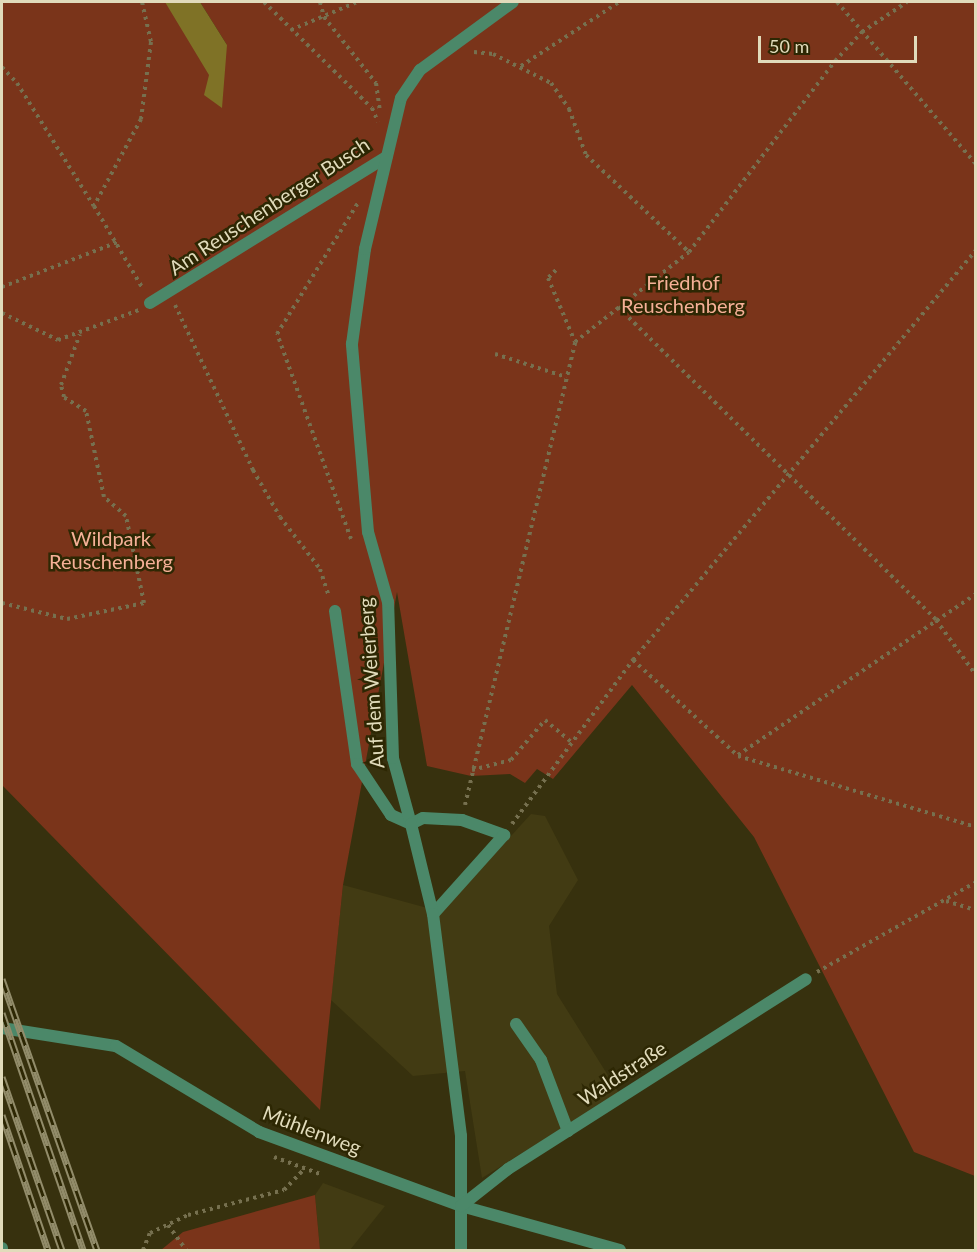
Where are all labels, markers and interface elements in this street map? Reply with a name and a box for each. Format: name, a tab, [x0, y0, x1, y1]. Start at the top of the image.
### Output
scale bar	[761, 24, 920, 62]
text: 50 m	[769, 35, 809, 57]
street label: Am Reuschenberger Busch	[164, 132, 374, 280]
park label: Friedhof Reuschenberg	[621, 271, 745, 318]
park label: Wildpark Reuschenberg	[49, 527, 173, 574]
street label: Auf dem Weierberg	[353, 596, 389, 770]
street label: Waldstraße	[573, 1036, 671, 1110]
street label: Mühlenweg	[259, 1100, 365, 1160]

